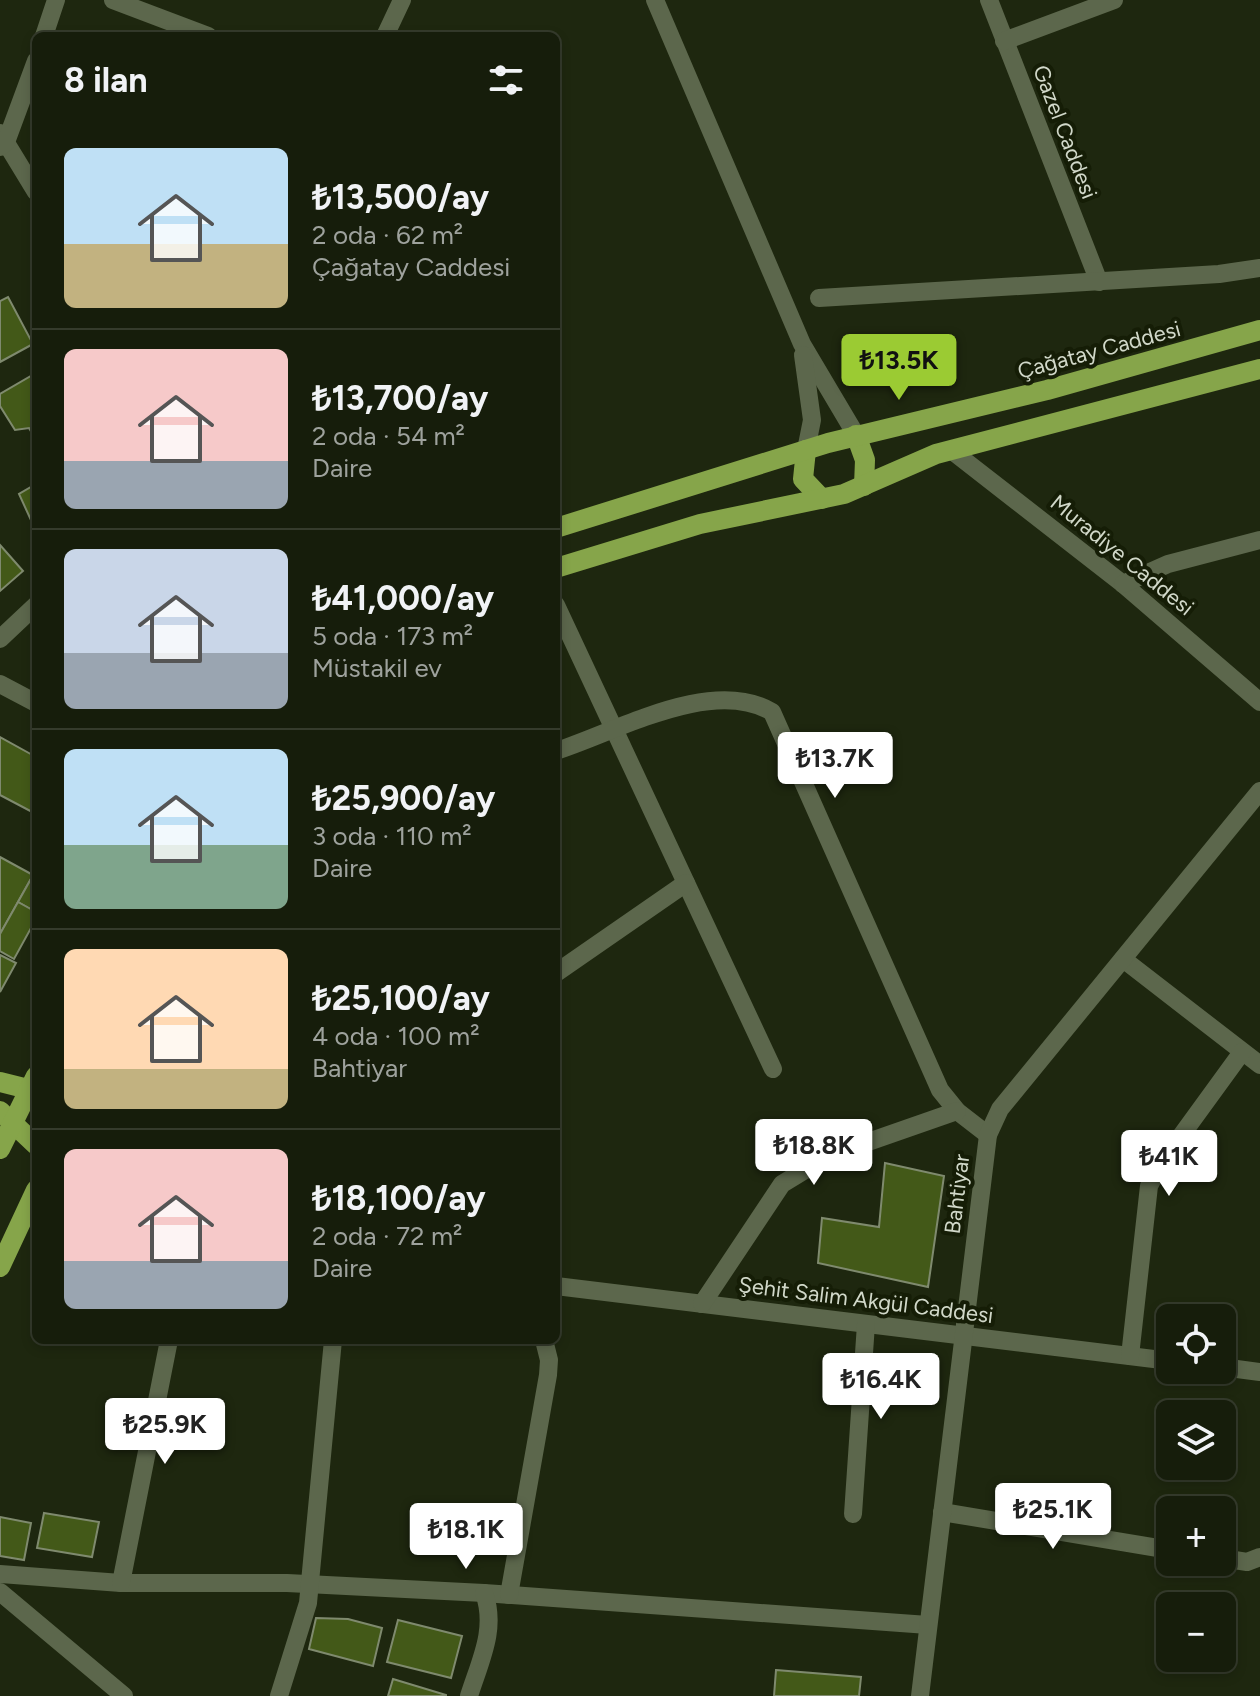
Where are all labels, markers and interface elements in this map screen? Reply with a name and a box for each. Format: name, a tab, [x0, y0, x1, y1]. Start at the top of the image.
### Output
icon: filters	[484, 58, 528, 102]
text: 8 ilan	[64, 60, 148, 101]
street label: Gazel Caddesi	[1027, 61, 1103, 203]
text: ₺13,500/ay	[312, 177, 489, 218]
icon: home	[128, 180, 224, 276]
text: 2 oda · 62 m²	[312, 219, 463, 251]
text: Çağatay Caddesi	[312, 251, 510, 283]
street label: Çağatay Caddesi	[1014, 315, 1184, 385]
pin: ₺13.5K	[834, 334, 964, 402]
text: ₺13.5K	[859, 344, 939, 376]
text: ₺13,700/ay	[312, 378, 488, 419]
icon: home	[128, 381, 224, 477]
text: 2 oda · 54 m²	[312, 420, 465, 452]
text: Daire	[312, 452, 372, 484]
street label: Muradiye Caddesi	[1045, 489, 1199, 621]
text: ₺41,000/ay	[312, 578, 494, 619]
icon: home	[128, 581, 224, 677]
text: 5 oda · 173 m²	[312, 620, 473, 652]
text: Müstakil ev	[312, 652, 442, 684]
pin: ₺13.7K	[770, 732, 900, 800]
text: ₺13.7K	[796, 742, 874, 774]
text: ₺25,900/ay	[312, 778, 495, 819]
icon: home	[128, 781, 224, 877]
text: 3 oda · 110 m²	[312, 820, 472, 852]
text: Daire	[312, 852, 372, 884]
text: ₺25,100/ay	[312, 978, 490, 1019]
icon: home	[128, 981, 224, 1077]
text: 4 oda · 100 m²	[312, 1020, 480, 1052]
text: Bahtiyar	[312, 1052, 407, 1084]
pin: ₺18.8K	[749, 1119, 879, 1187]
text: ₺18.8K	[773, 1129, 855, 1161]
pin: ₺41K	[1122, 1130, 1216, 1198]
text: ₺41K	[1139, 1140, 1199, 1172]
street label: Bahtiyar	[939, 1152, 975, 1236]
text: ₺18,100/ay	[312, 1178, 486, 1219]
icon: home	[128, 1181, 224, 1277]
text: 2 oda · 72 m²	[312, 1220, 462, 1252]
text: Daire	[312, 1252, 372, 1284]
street label: Şehit Salim Akgül Caddesi	[737, 1271, 995, 1329]
map controls	[1156, 1304, 1236, 1672]
button: locate	[1156, 1304, 1236, 1384]
pin: ₺16.4K	[816, 1353, 946, 1421]
text: ₺16.4K	[840, 1363, 922, 1395]
pin: ₺25.9K	[100, 1398, 230, 1466]
button: layers	[1156, 1400, 1236, 1480]
text: ₺25.9K	[123, 1408, 207, 1440]
pin: ₺25.1K	[988, 1483, 1118, 1551]
text: ₺25.1K	[1013, 1493, 1093, 1525]
button: +	[1156, 1496, 1236, 1576]
pin: ₺18.1K	[401, 1503, 531, 1571]
text: ₺18.1K	[428, 1513, 504, 1545]
button: −	[1156, 1592, 1236, 1672]

